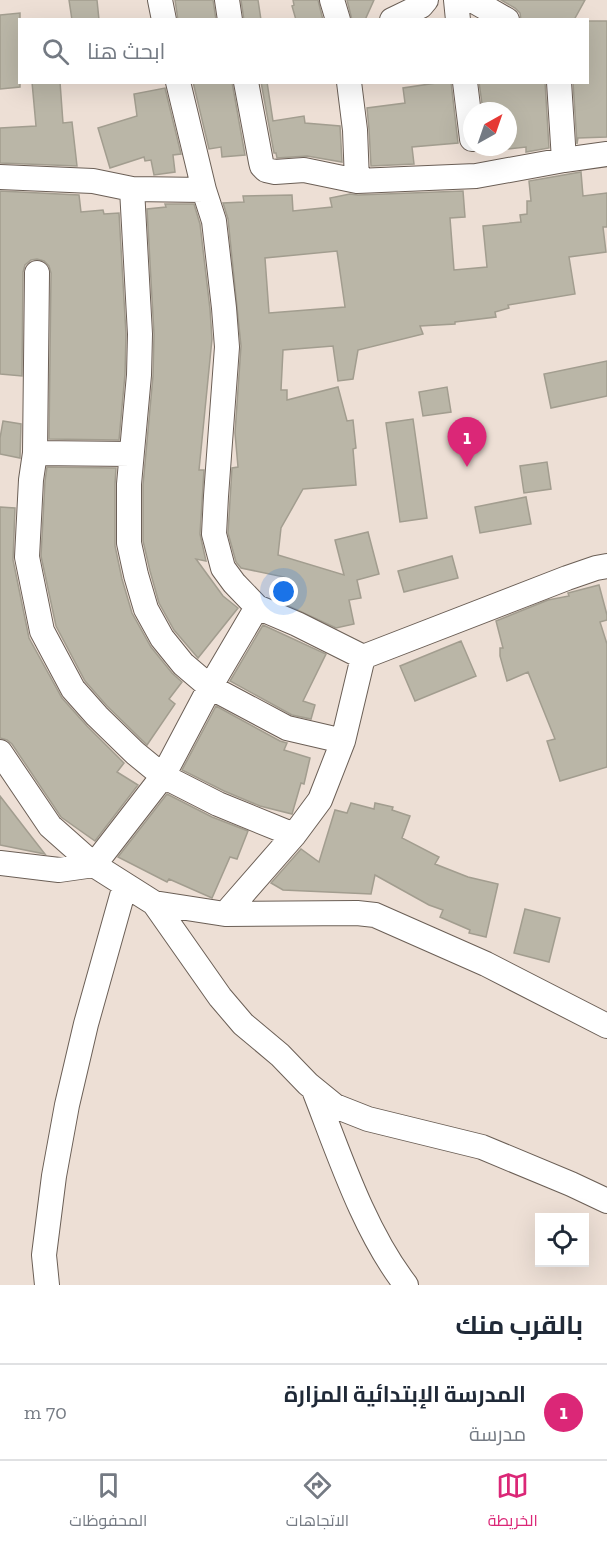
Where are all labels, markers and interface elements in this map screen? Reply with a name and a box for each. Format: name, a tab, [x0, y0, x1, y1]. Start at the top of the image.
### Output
search box	[18, 18, 589, 84]
icon: search	[39, 35, 72, 68]
text: ابحث هنا	[87, 38, 166, 65]
north arrow	[463, 102, 517, 156]
pin: 1	[448, 418, 486, 467]
your location	[269, 577, 298, 606]
map controls	[535, 1213, 589, 1267]
button: locate	[535, 1213, 589, 1267]
text: بالقرب منك	[455, 1309, 583, 1341]
text: المدرسة الإبتدائية المزارة	[284, 1381, 526, 1408]
text: 70 m	[24, 1400, 67, 1424]
text: 1	[559, 1400, 568, 1424]
text: مدرسة	[469, 1422, 526, 1446]
tab: المحفوظات	[69, 1469, 147, 1535]
tab: الاتجاهات	[286, 1469, 349, 1535]
tab: الخريطة	[488, 1469, 538, 1535]

